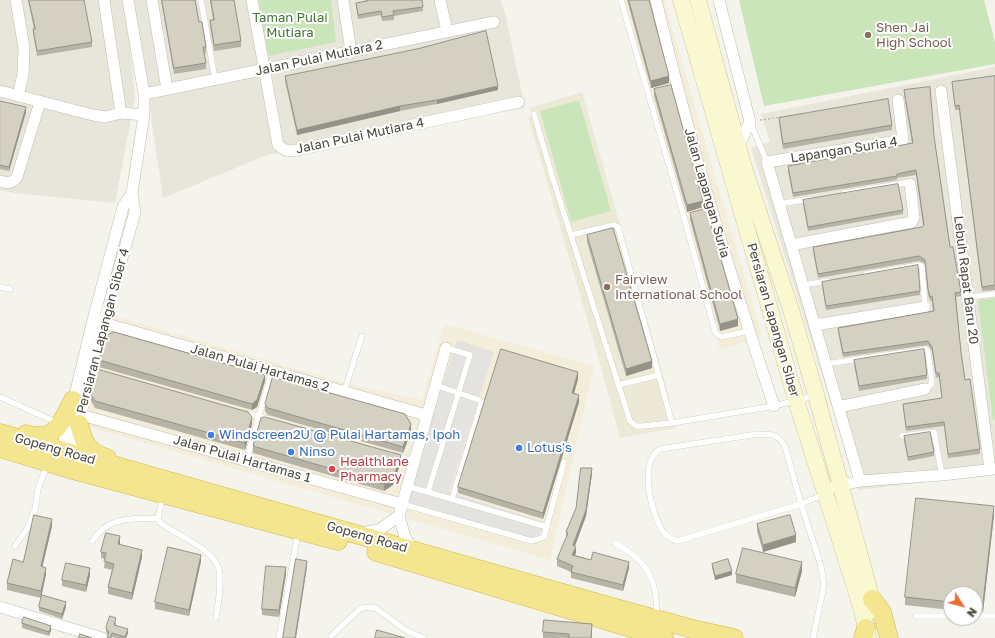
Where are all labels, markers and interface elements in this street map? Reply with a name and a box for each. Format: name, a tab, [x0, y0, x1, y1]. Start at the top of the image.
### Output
park label: Taman Pulai Mutiara	[252, 10, 328, 41]
place label: Shen Jai High School	[876, 20, 952, 51]
marker: Shen Jai High School	[863, 30, 873, 40]
street label: Jalan Pulai Mutiara 2	[254, 37, 384, 79]
street label: Jalan Pulai Mutiara 4	[295, 115, 425, 157]
street label: Jalan Lapangan Suria	[681, 126, 733, 260]
street label: Lapangan Suria 4	[789, 134, 899, 166]
street label: Lebuh Rapat Baru 20	[950, 215, 982, 345]
street label: Persiaran Lapangan Siber	[744, 241, 802, 399]
street label: Persiaran Lapangan Siber 4	[73, 247, 133, 415]
place label: Fairview International School	[615, 272, 742, 303]
marker: Fairview International School	[602, 282, 612, 292]
street label: Jalan Pulai Hartamas 2	[189, 341, 331, 395]
place label: Windscreen2U @ Pulai Hartamas, Ipoh	[219, 427, 460, 443]
street label: Gopeng Road	[13, 430, 97, 468]
marker: Windscreen2U @ Pulai Hartamas, Ipoh	[206, 430, 216, 440]
street label: Jalan Pulai Hartamas 1	[171, 432, 313, 486]
place label: Lotus's	[527, 440, 572, 456]
marker: Lotus's	[514, 443, 524, 453]
place label: Ninso	[299, 444, 335, 460]
marker: Ninso	[286, 447, 296, 457]
place label: Healthlane Pharmacy	[340, 454, 409, 485]
marker: Healthlane Pharmacy	[327, 464, 337, 474]
street label: Gopeng Road	[325, 518, 409, 556]
north arrow	[943, 586, 983, 626]
text: N	[965, 606, 980, 620]

